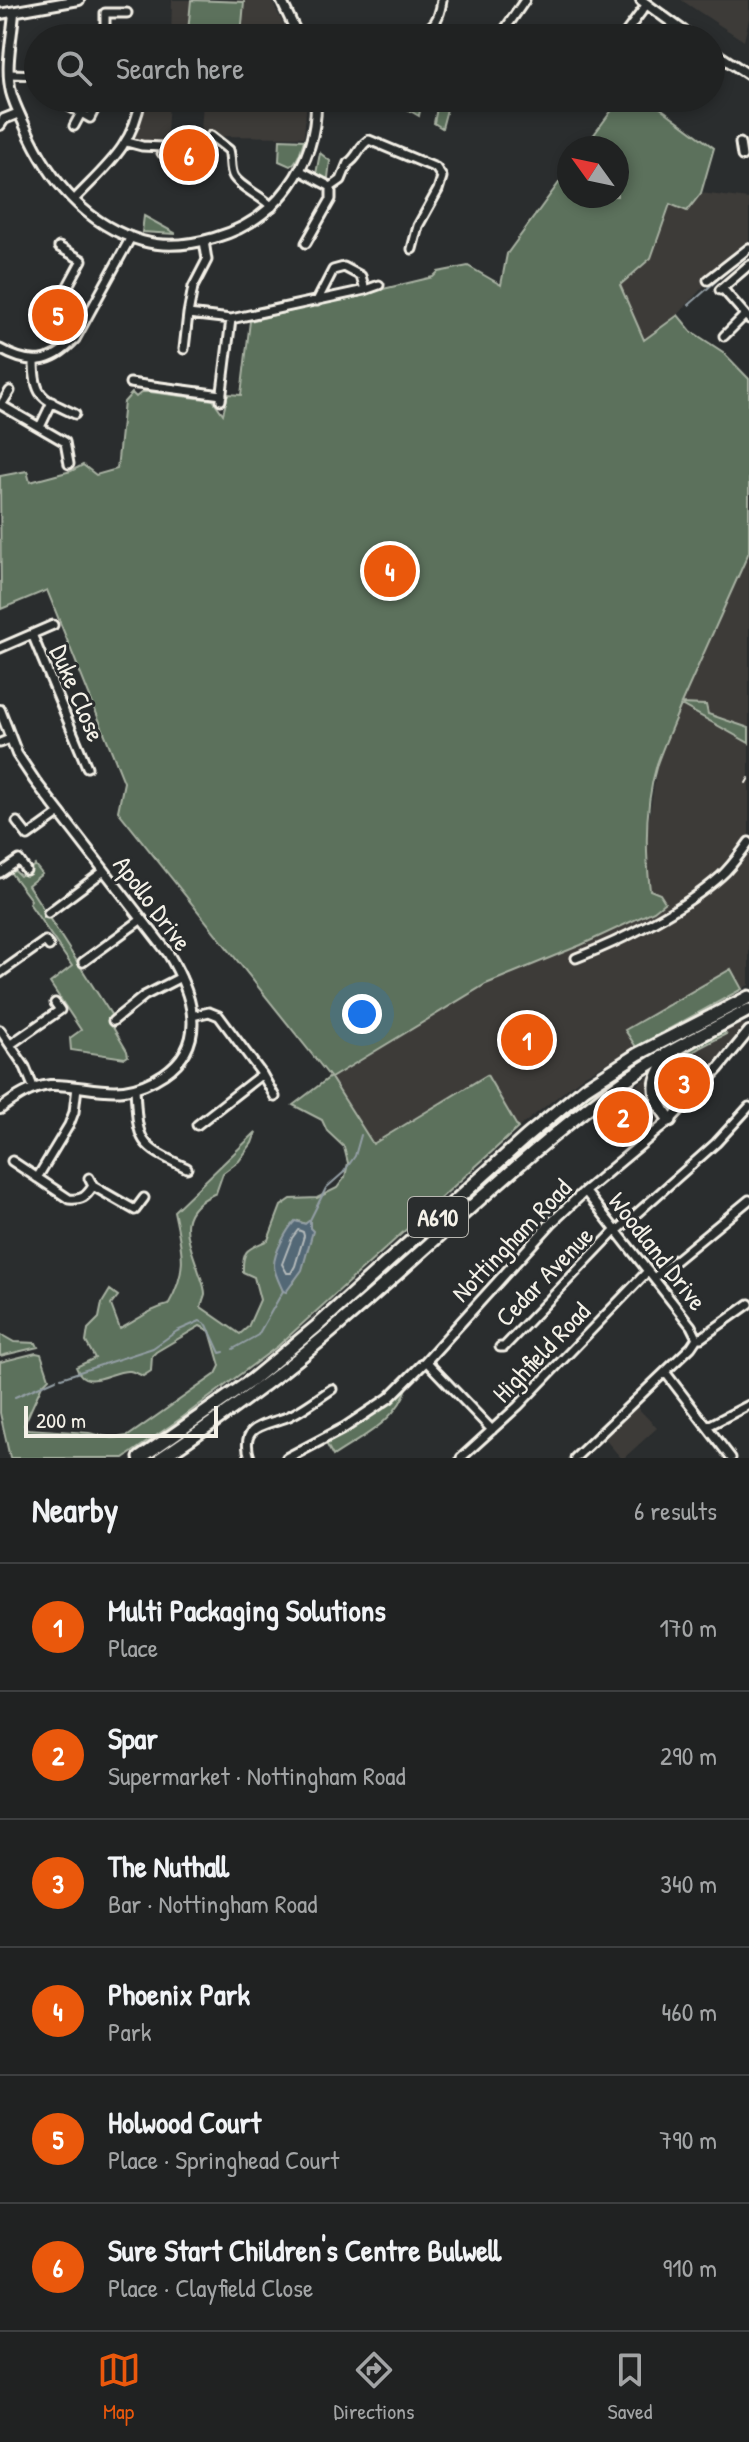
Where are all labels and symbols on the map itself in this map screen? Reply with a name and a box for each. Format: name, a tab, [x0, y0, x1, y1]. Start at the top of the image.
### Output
pin: 6	[163, 125, 215, 185]
north arrow	[557, 136, 629, 208]
pin: 5	[32, 285, 84, 345]
pin: 4	[364, 541, 416, 601]
street label: Duke Close	[42, 639, 114, 747]
street label: Apollo Drive	[106, 848, 200, 958]
your location	[342, 994, 382, 1034]
pin: 1	[501, 1010, 553, 1070]
pin: 3	[658, 1053, 710, 1113]
pin: 2	[597, 1087, 649, 1147]
street label: Nottingham Road	[443, 1171, 579, 1309]
street label: Woodland Drive	[601, 1185, 715, 1317]
road number: A610	[408, 1197, 468, 1237]
street label: Cedar Avenue	[487, 1218, 601, 1334]
street label: Highfield Road	[484, 1294, 598, 1410]
scale bar	[24, 1402, 218, 1438]

